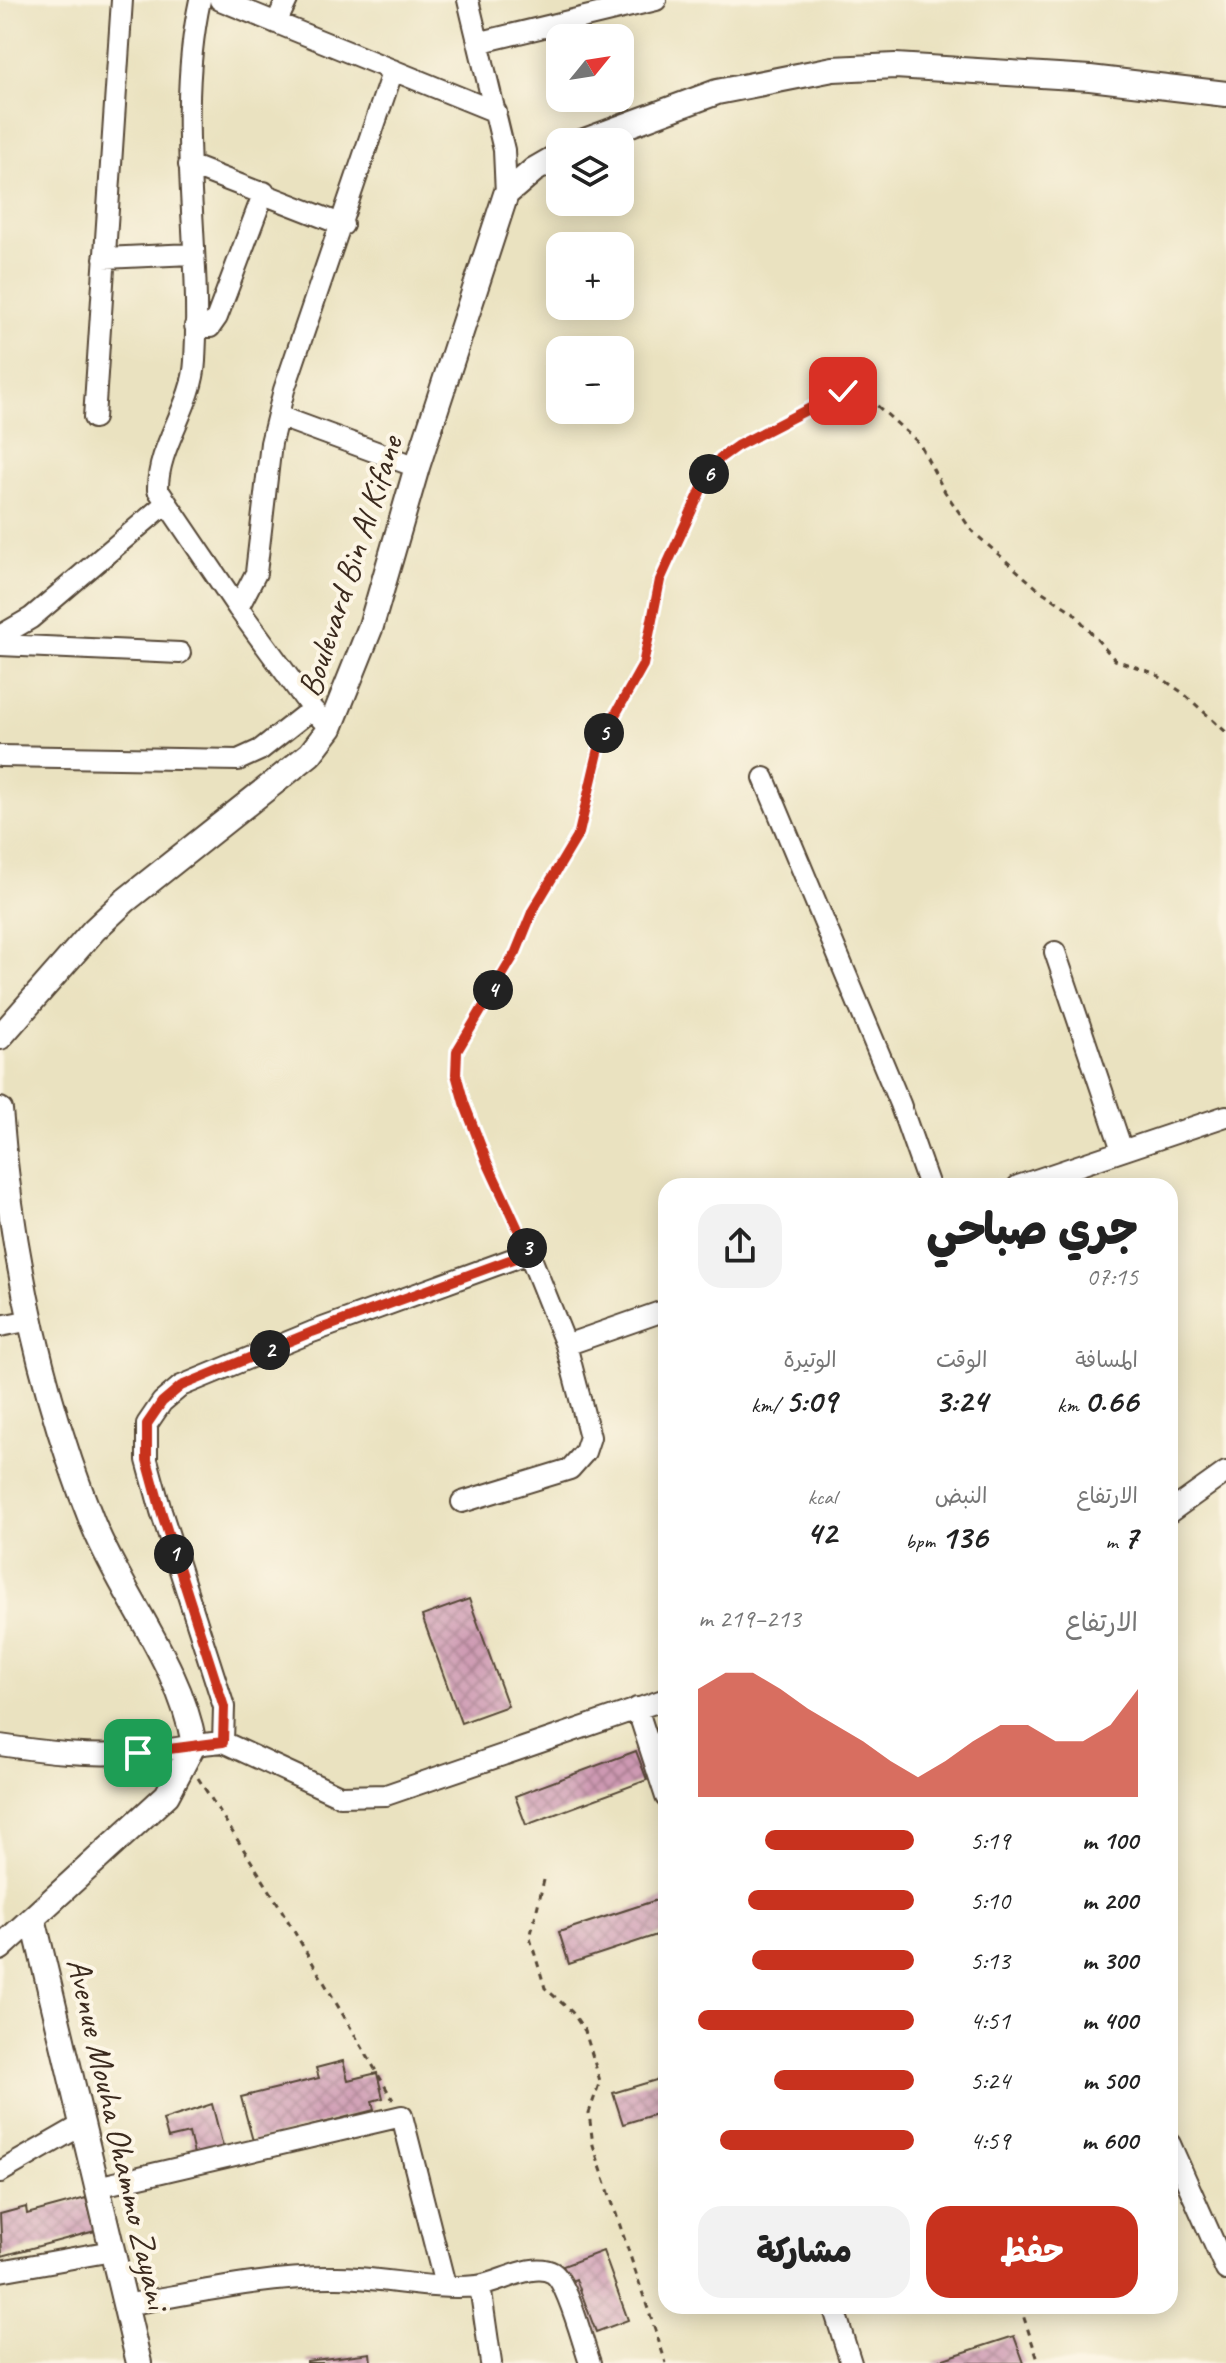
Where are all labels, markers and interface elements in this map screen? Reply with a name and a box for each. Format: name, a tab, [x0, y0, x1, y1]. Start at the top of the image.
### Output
north arrow	[546, 24, 634, 112]
map controls	[546, 24, 634, 424]
button: layers	[546, 128, 634, 216]
button: +	[546, 232, 634, 320]
button: −	[546, 336, 634, 424]
pin	[809, 357, 877, 425]
icon: check	[821, 369, 865, 413]
street label: Boulevard Bin Al Kifane	[287, 429, 412, 702]
pin: 6	[689, 454, 729, 494]
text: 6	[704, 460, 714, 488]
pin: 5	[584, 713, 624, 753]
text: 5	[599, 719, 609, 747]
pin: 4	[473, 970, 513, 1010]
text: 4	[488, 976, 498, 1004]
text: جري صباحي	[927, 1202, 1138, 1257]
button: share	[698, 1204, 782, 1288]
pin: 3	[507, 1228, 547, 1268]
text: 3	[522, 1234, 532, 1262]
text: 07:15	[1086, 1260, 1138, 1293]
pin: 2	[250, 1330, 290, 1370]
text: 2	[265, 1336, 275, 1364]
text: الوتيرة	[784, 1346, 837, 1374]
text: الوقت	[936, 1346, 987, 1374]
text: المسافة	[1075, 1346, 1138, 1374]
text: 5:09	[785, 1379, 837, 1422]
text: 3:24	[935, 1379, 987, 1422]
text: 0.66	[1084, 1379, 1138, 1422]
text: /km	[751, 1391, 785, 1419]
text: km	[1057, 1391, 1084, 1419]
text: النبض	[935, 1482, 987, 1510]
text: الارتفاع	[1076, 1482, 1138, 1510]
text: kcal	[808, 1483, 837, 1511]
text: 42	[806, 1511, 837, 1554]
text: 136	[941, 1515, 987, 1558]
text: 7	[1123, 1515, 1138, 1558]
text: bpm	[905, 1527, 941, 1555]
text: m	[1105, 1527, 1123, 1555]
pin: 1	[154, 1534, 194, 1574]
text: 1	[169, 1540, 179, 1568]
text: 213–219 m	[698, 1602, 801, 1635]
text: الارتفاع	[1065, 1606, 1138, 1639]
pin	[104, 1719, 172, 1787]
icon: arrive	[116, 1731, 160, 1775]
text: 5:19	[970, 1824, 1010, 1857]
text: 100 m	[1082, 1824, 1138, 1857]
text: 5:10	[970, 1884, 1010, 1917]
text: 200 m	[1082, 1884, 1138, 1917]
text: 5:13	[970, 1944, 1010, 1977]
text: 300 m	[1082, 1944, 1138, 1977]
street label: Avenue Mouha Ohammo Zayani	[57, 1954, 181, 2316]
text: 4:51	[970, 2004, 1010, 2037]
text: 400 m	[1082, 2004, 1138, 2037]
text: 5:24	[970, 2064, 1010, 2097]
text: 500 m	[1082, 2064, 1138, 2097]
text: 4:59	[970, 2124, 1010, 2157]
text: 600 m	[1081, 2124, 1138, 2157]
button: مشاركة	[698, 2206, 910, 2298]
button: حفظ	[926, 2206, 1138, 2298]

